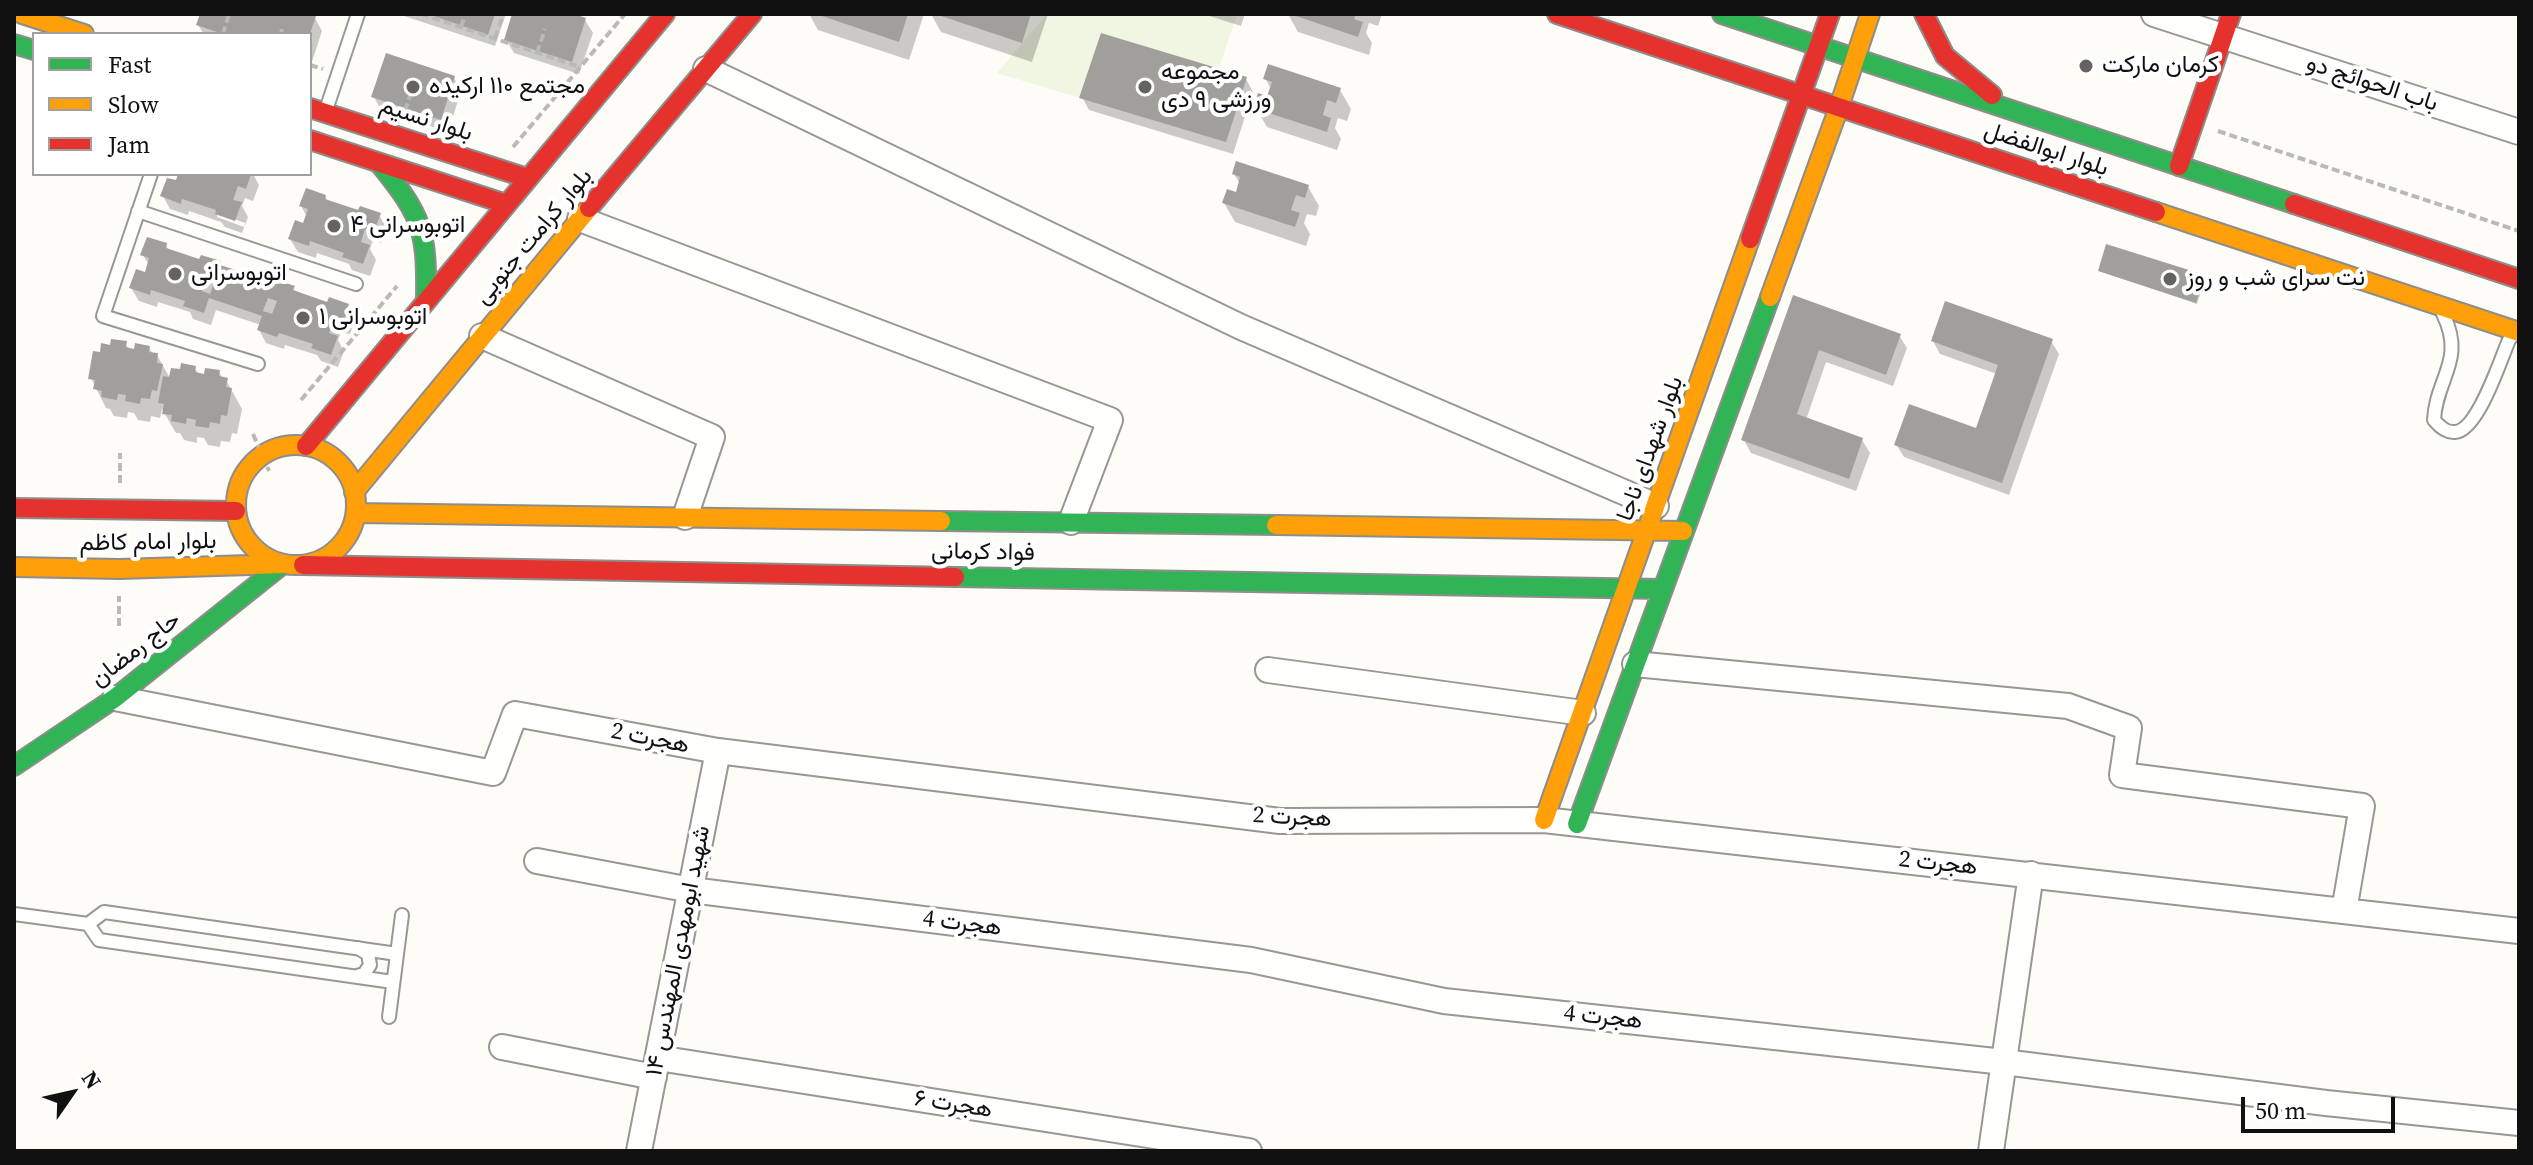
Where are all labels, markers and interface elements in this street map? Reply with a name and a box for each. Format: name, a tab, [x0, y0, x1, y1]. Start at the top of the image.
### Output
legend	[32, 32, 312, 176]
text: Fast	[108, 48, 151, 81]
street label: باب الحوائج دو	[2303, 49, 2441, 119]
place label: کرمان مارکت	[2102, 52, 2219, 80]
marker: کرمان مارکت	[2077, 57, 2095, 75]
place label: مجموعه ورزشی ۹ دی	[1161, 59, 1272, 115]
place label: مجتمع ۱۱۰ ارکیده	[429, 73, 585, 101]
marker: مجتمع ۱۱۰ ارکیده	[404, 78, 422, 96]
marker: مجموعه ورزشی ۹ دی	[1136, 78, 1154, 96]
text: Slow	[108, 88, 159, 121]
street label: بلوار نسیم	[376, 92, 476, 148]
street label: بلوار ابوالفضل	[1980, 116, 2112, 184]
text: Jam	[108, 128, 150, 161]
street label: بلوار کرامت جنوبی	[469, 163, 599, 311]
place label: اتوبوسرانی ۴	[350, 212, 465, 240]
marker: اتوبوسرانی ۴	[325, 217, 343, 235]
place label: اتوبوسرانی	[191, 260, 287, 288]
marker: اتوبوسرانی	[166, 265, 184, 283]
place label: نت سرای شب و روز	[2186, 265, 2365, 293]
marker: نت سرای شب و روز	[2161, 270, 2179, 288]
place label: اتوبوسرانی ۱	[319, 304, 427, 332]
marker: اتوبوسرانی ۱	[294, 309, 312, 327]
street label: بلوار شهدای ناجا	[1611, 373, 1691, 525]
street label: بلوار امام کاظم	[79, 527, 217, 559]
street label: فواد کرمانی	[931, 538, 1035, 568]
street label: حاج رمضان	[85, 606, 187, 694]
street label: هجرت 2	[608, 717, 692, 761]
street label: هجرت 2	[1252, 802, 1332, 834]
street label: شهید ابومهدی المهندس ۱۴	[641, 823, 717, 1079]
street label: هجرت 2	[1897, 846, 1979, 882]
street label: هجرت 4	[921, 905, 1003, 943]
street label: هجرت 4	[1562, 1000, 1644, 1036]
north arrow	[32, 1053, 112, 1133]
text: N	[75, 1065, 109, 1095]
scale bar	[2245, 1081, 2399, 1131]
street label: هجرت ۶	[912, 1085, 994, 1125]
text: 50 m	[2255, 1094, 2306, 1127]

